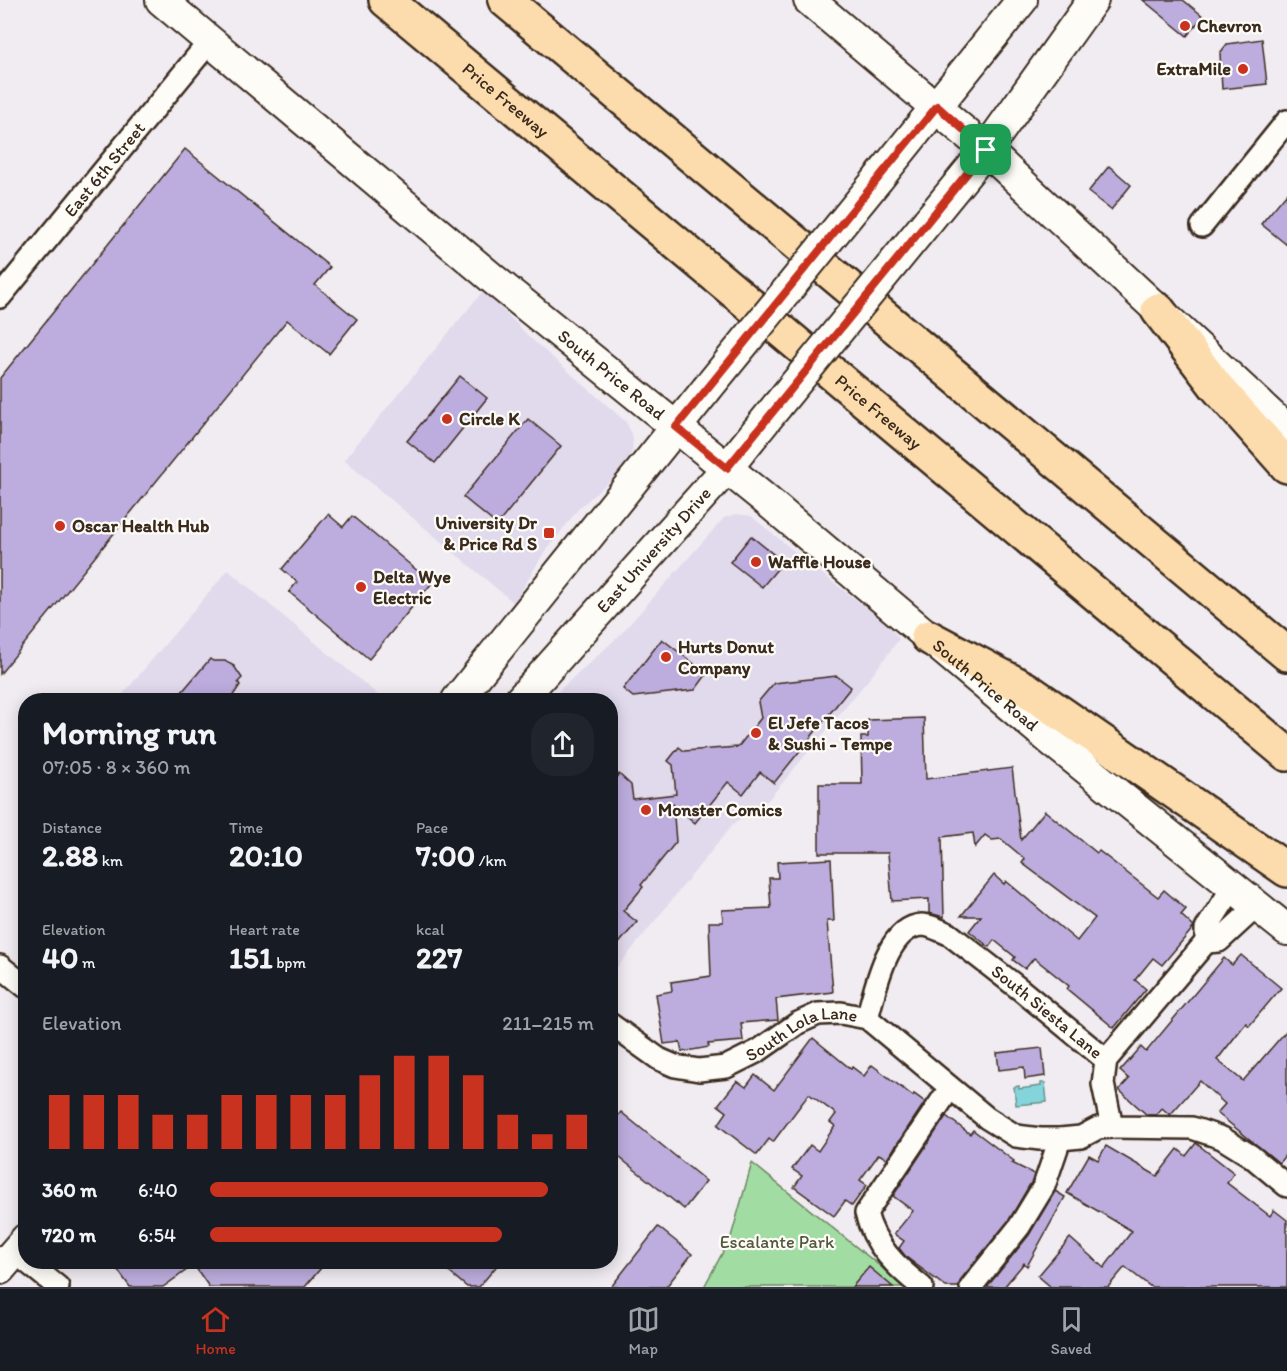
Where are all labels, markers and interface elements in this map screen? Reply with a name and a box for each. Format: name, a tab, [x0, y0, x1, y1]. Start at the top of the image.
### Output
place label: Chevron	[1197, 15, 1262, 37]
marker: Chevron	[1178, 19, 1192, 33]
street label: Price Freeway	[458, 58, 554, 143]
place label: ExtraMile	[1157, 58, 1231, 80]
marker: ExtraMile	[1236, 62, 1250, 76]
street label: East 6th Street	[59, 117, 150, 221]
pin	[960, 124, 1011, 175]
icon: arrive	[969, 133, 1002, 166]
street label: South Price Road	[553, 325, 670, 425]
street label: Price Freeway	[831, 369, 927, 455]
place label: Circle K	[459, 408, 520, 430]
marker: Circle K	[440, 412, 454, 426]
street label: East University Drive	[592, 482, 716, 618]
place label: University Dr & Price Rd S	[435, 512, 538, 555]
place label: Oscar Health Hub	[72, 515, 209, 537]
marker: Oscar Health Hub	[53, 519, 67, 533]
marker: University Dr & Price Rd S	[542, 526, 556, 540]
place label: Waffle House	[768, 551, 871, 573]
marker: Waffle House	[749, 555, 763, 569]
place label: Delta Wye Electric	[373, 566, 451, 609]
marker: Delta Wye Electric	[354, 580, 368, 594]
street label: South Price Road	[928, 634, 1043, 736]
place label: Hurts Donut Company	[678, 636, 774, 679]
marker: Hurts Donut Company	[659, 650, 673, 664]
place label: El Jefe Tacos & Sushi - Tempe	[768, 712, 893, 755]
text: Morning run	[42, 713, 217, 752]
button: share	[531, 713, 594, 776]
marker: El Jefe Tacos & Sushi - Tempe	[749, 726, 763, 740]
text: 07:05 · 8 × 360 m	[42, 755, 191, 779]
place label: Monster Comics	[658, 799, 782, 821]
marker: Monster Comics	[639, 803, 653, 817]
text: Distance	[42, 818, 102, 837]
text: Time	[229, 818, 263, 837]
text: Pace	[416, 818, 448, 837]
text: 2.88	[42, 837, 98, 874]
text: 20:10	[229, 837, 303, 874]
text: 7:00	[416, 837, 475, 874]
text: km	[98, 851, 123, 870]
text: /km	[475, 851, 507, 870]
text: Elevation	[42, 920, 106, 939]
text: Heart rate	[229, 920, 300, 939]
text: kcal	[416, 920, 444, 939]
text: 40	[42, 939, 79, 976]
text: 151	[229, 939, 273, 976]
text: 227	[416, 939, 462, 976]
text: m	[79, 953, 96, 972]
text: bpm	[273, 953, 306, 972]
street label: South Siesta Lane	[987, 960, 1107, 1064]
street label: South Lola Lane	[742, 1002, 859, 1066]
text: Elevation	[42, 1011, 121, 1035]
text: 211–215 m	[502, 1011, 594, 1035]
text: 360 m	[42, 1178, 97, 1202]
text: 6:40	[138, 1178, 178, 1202]
text: 720 m	[42, 1223, 96, 1247]
text: 6:54	[138, 1223, 176, 1247]
park label: Escalante Park	[720, 1231, 835, 1253]
tab: Home	[195, 1303, 236, 1358]
tab: Map	[627, 1303, 660, 1358]
tab: Saved	[1051, 1303, 1092, 1358]

